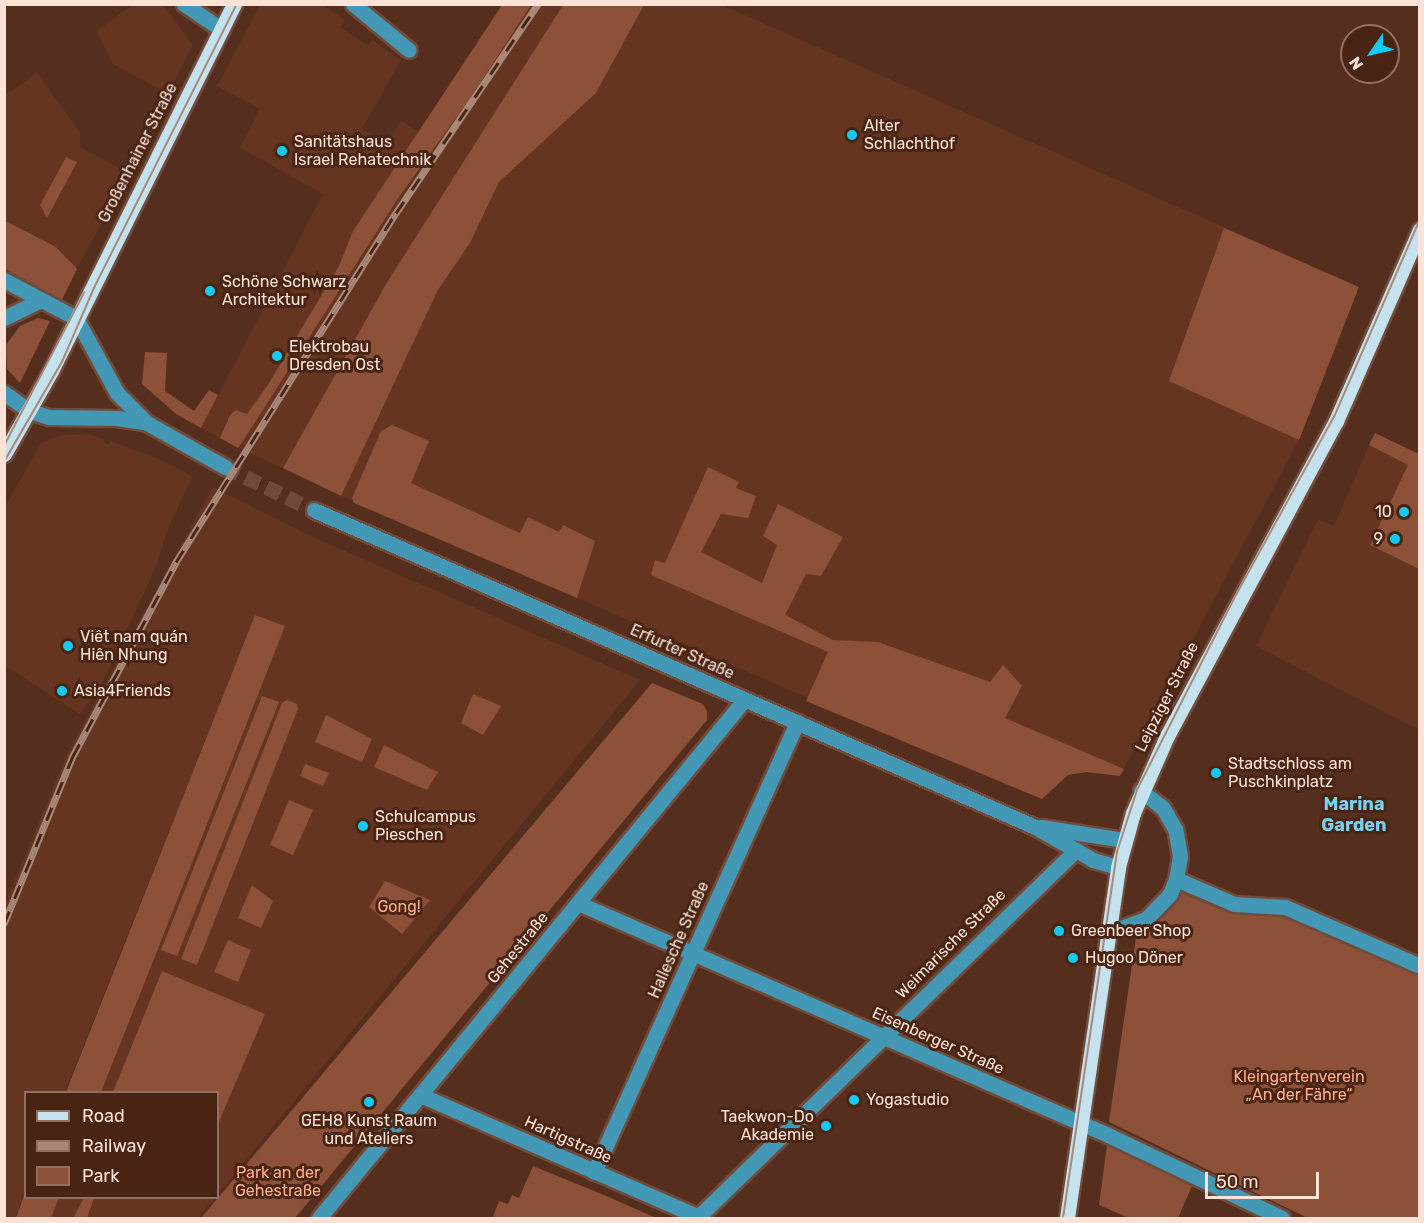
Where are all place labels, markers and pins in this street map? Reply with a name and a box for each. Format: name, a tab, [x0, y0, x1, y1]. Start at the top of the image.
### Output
place label: Alter Schlachthof	[864, 116, 955, 154]
marker: Alter Schlachthof	[845, 128, 859, 142]
place label: Sanitätshaus Israel Rehatechnik	[294, 132, 432, 170]
marker: Sanitätshaus Israel Rehatechnik	[275, 144, 289, 158]
place label: Schöne Schwarz Architektur	[222, 272, 346, 310]
marker: Schöne Schwarz Architektur	[203, 284, 217, 298]
place label: Elektrobau Dresden Ost	[289, 337, 380, 375]
marker: Elektrobau Dresden Ost	[270, 349, 284, 363]
place label: 10	[1375, 502, 1392, 522]
marker: 10	[1397, 505, 1411, 519]
place label: 9	[1374, 529, 1383, 549]
marker: 9	[1388, 532, 1402, 546]
place label: Viêt nam quán Hiên Nhung	[80, 627, 188, 665]
marker: Viêt nam quán Hiên Nhung	[61, 639, 75, 653]
place label: Asia4Friends	[74, 681, 171, 701]
marker: Asia4Friends	[55, 684, 69, 698]
place label: Stadtschloss am Puschkinplatz	[1228, 754, 1352, 792]
marker: Stadtschloss am Puschkinplatz	[1209, 766, 1223, 780]
place label: Schulcampus Pieschen	[375, 807, 476, 845]
marker: Schulcampus Pieschen	[356, 819, 370, 833]
place label: Greenbeer Shop	[1071, 921, 1191, 941]
marker: Greenbeer Shop	[1052, 924, 1066, 938]
place label: Hugoo Döner	[1085, 948, 1183, 968]
marker: Hugoo Döner	[1066, 951, 1080, 965]
place label: Yogastudio	[866, 1090, 949, 1110]
marker: Yogastudio	[847, 1093, 861, 1107]
marker: GEH8 Kunst Raum und Ateliers	[362, 1095, 376, 1109]
place label: Taekwon-Do Akademie	[721, 1107, 814, 1145]
place label: GEH8 Kunst Raum und Ateliers	[301, 1111, 437, 1149]
marker: Taekwon-Do Akademie	[819, 1119, 833, 1133]

